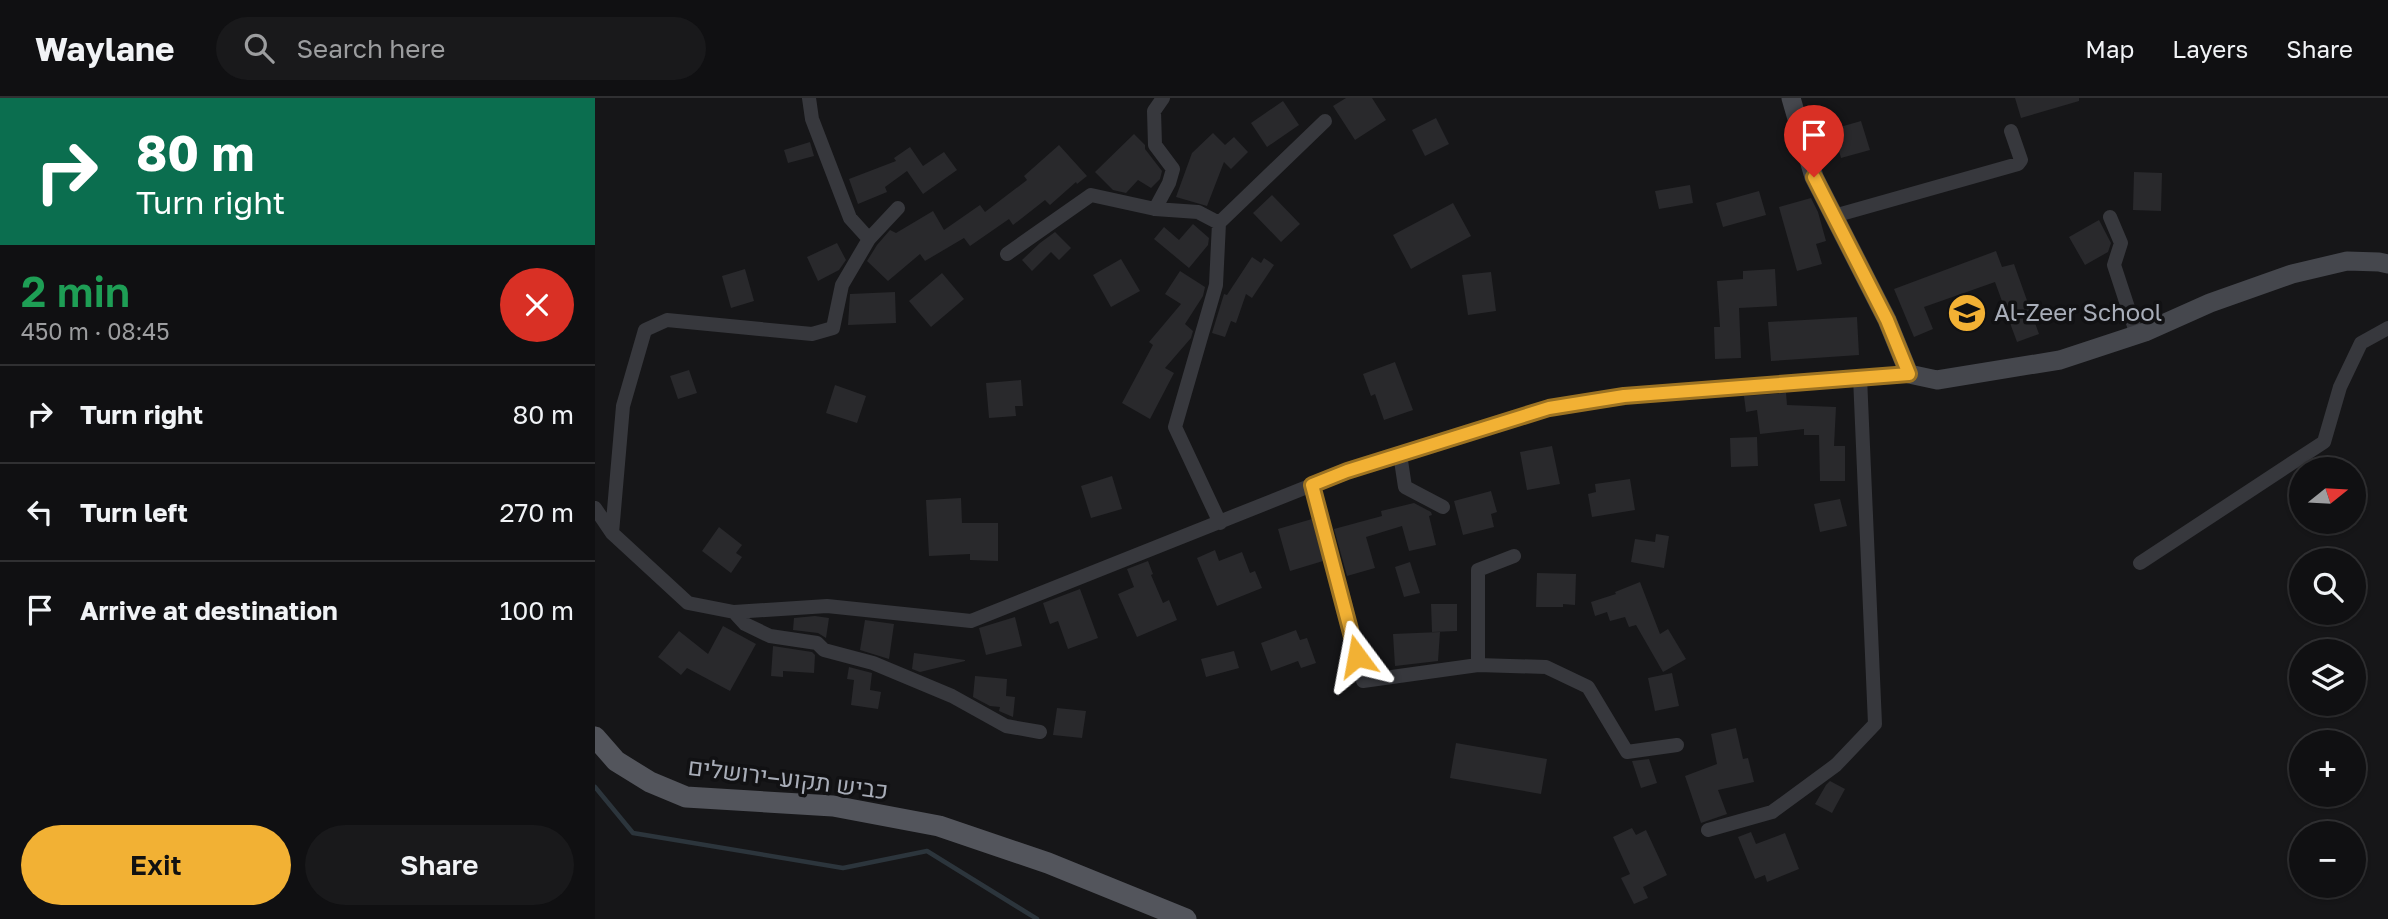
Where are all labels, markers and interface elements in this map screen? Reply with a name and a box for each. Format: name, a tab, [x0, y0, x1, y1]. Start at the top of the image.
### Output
search box	[216, 17, 706, 80]
text: Waylane	[35, 29, 174, 68]
icon: search	[240, 29, 278, 67]
text: Search here	[296, 33, 445, 64]
text: Map	[2085, 34, 2134, 63]
text: Layers	[2172, 34, 2248, 63]
text: Share	[2286, 34, 2353, 63]
pin	[1784, 105, 1844, 177]
icon: arrive	[1795, 116, 1833, 154]
text: 80 m	[136, 123, 254, 182]
icon: right	[21, 126, 112, 217]
text: Turn right	[136, 183, 285, 221]
text: 2 min	[21, 266, 130, 316]
button: close	[500, 268, 574, 342]
school or university icon: Al-Zeer School	[1946, 292, 1988, 334]
place label: Al-Zeer School	[1994, 297, 2162, 326]
text: 450 m · 08:45	[21, 317, 170, 345]
icon: right	[21, 395, 59, 433]
text: Turn right	[80, 399, 203, 430]
text: 80 m	[513, 399, 574, 430]
north arrow	[2289, 457, 2366, 534]
map controls	[2289, 457, 2366, 898]
icon: left	[21, 493, 59, 531]
text: Turn left	[80, 497, 188, 528]
text: 270 m	[500, 497, 574, 528]
button: search	[2289, 548, 2366, 625]
icon: arrive	[21, 591, 59, 629]
text: Arrive at destination	[80, 595, 338, 626]
text: 100 m	[500, 595, 574, 626]
position arrow	[1320, 619, 1394, 693]
button: layers	[2289, 639, 2366, 716]
button: +	[2289, 730, 2366, 807]
street label: כביש תקוע–ירושלים	[686, 751, 890, 804]
button: −	[2289, 821, 2366, 898]
button: Exit	[21, 825, 291, 905]
button: Share	[305, 825, 574, 905]

